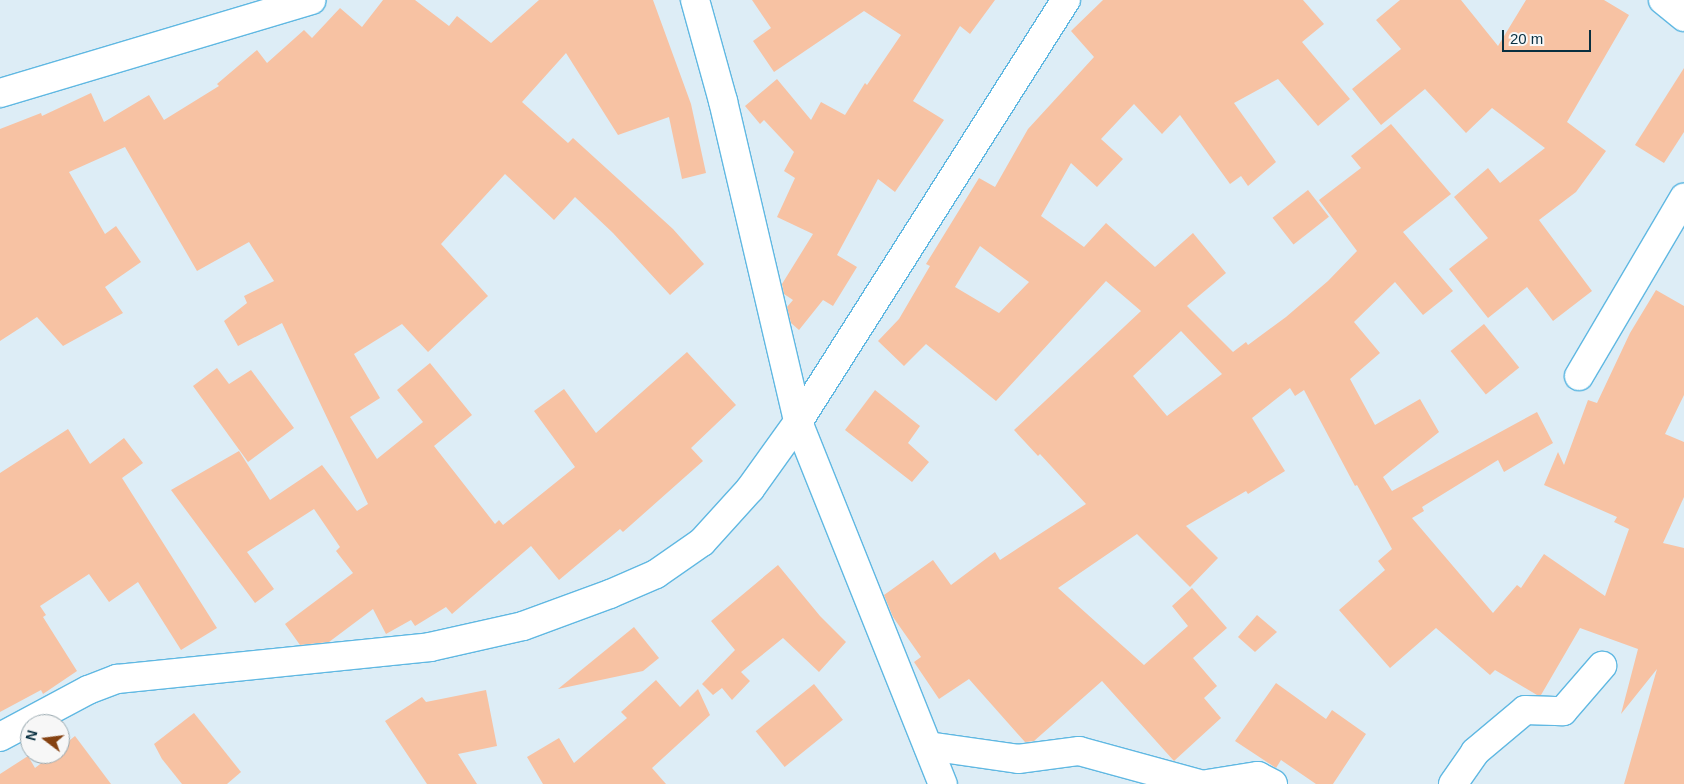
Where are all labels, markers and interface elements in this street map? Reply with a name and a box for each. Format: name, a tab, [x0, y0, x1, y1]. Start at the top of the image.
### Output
scale bar	[1504, 20, 1593, 52]
text: 20 m	[1510, 30, 1543, 47]
north arrow	[20, 714, 70, 764]
text: N	[22, 728, 41, 742]

